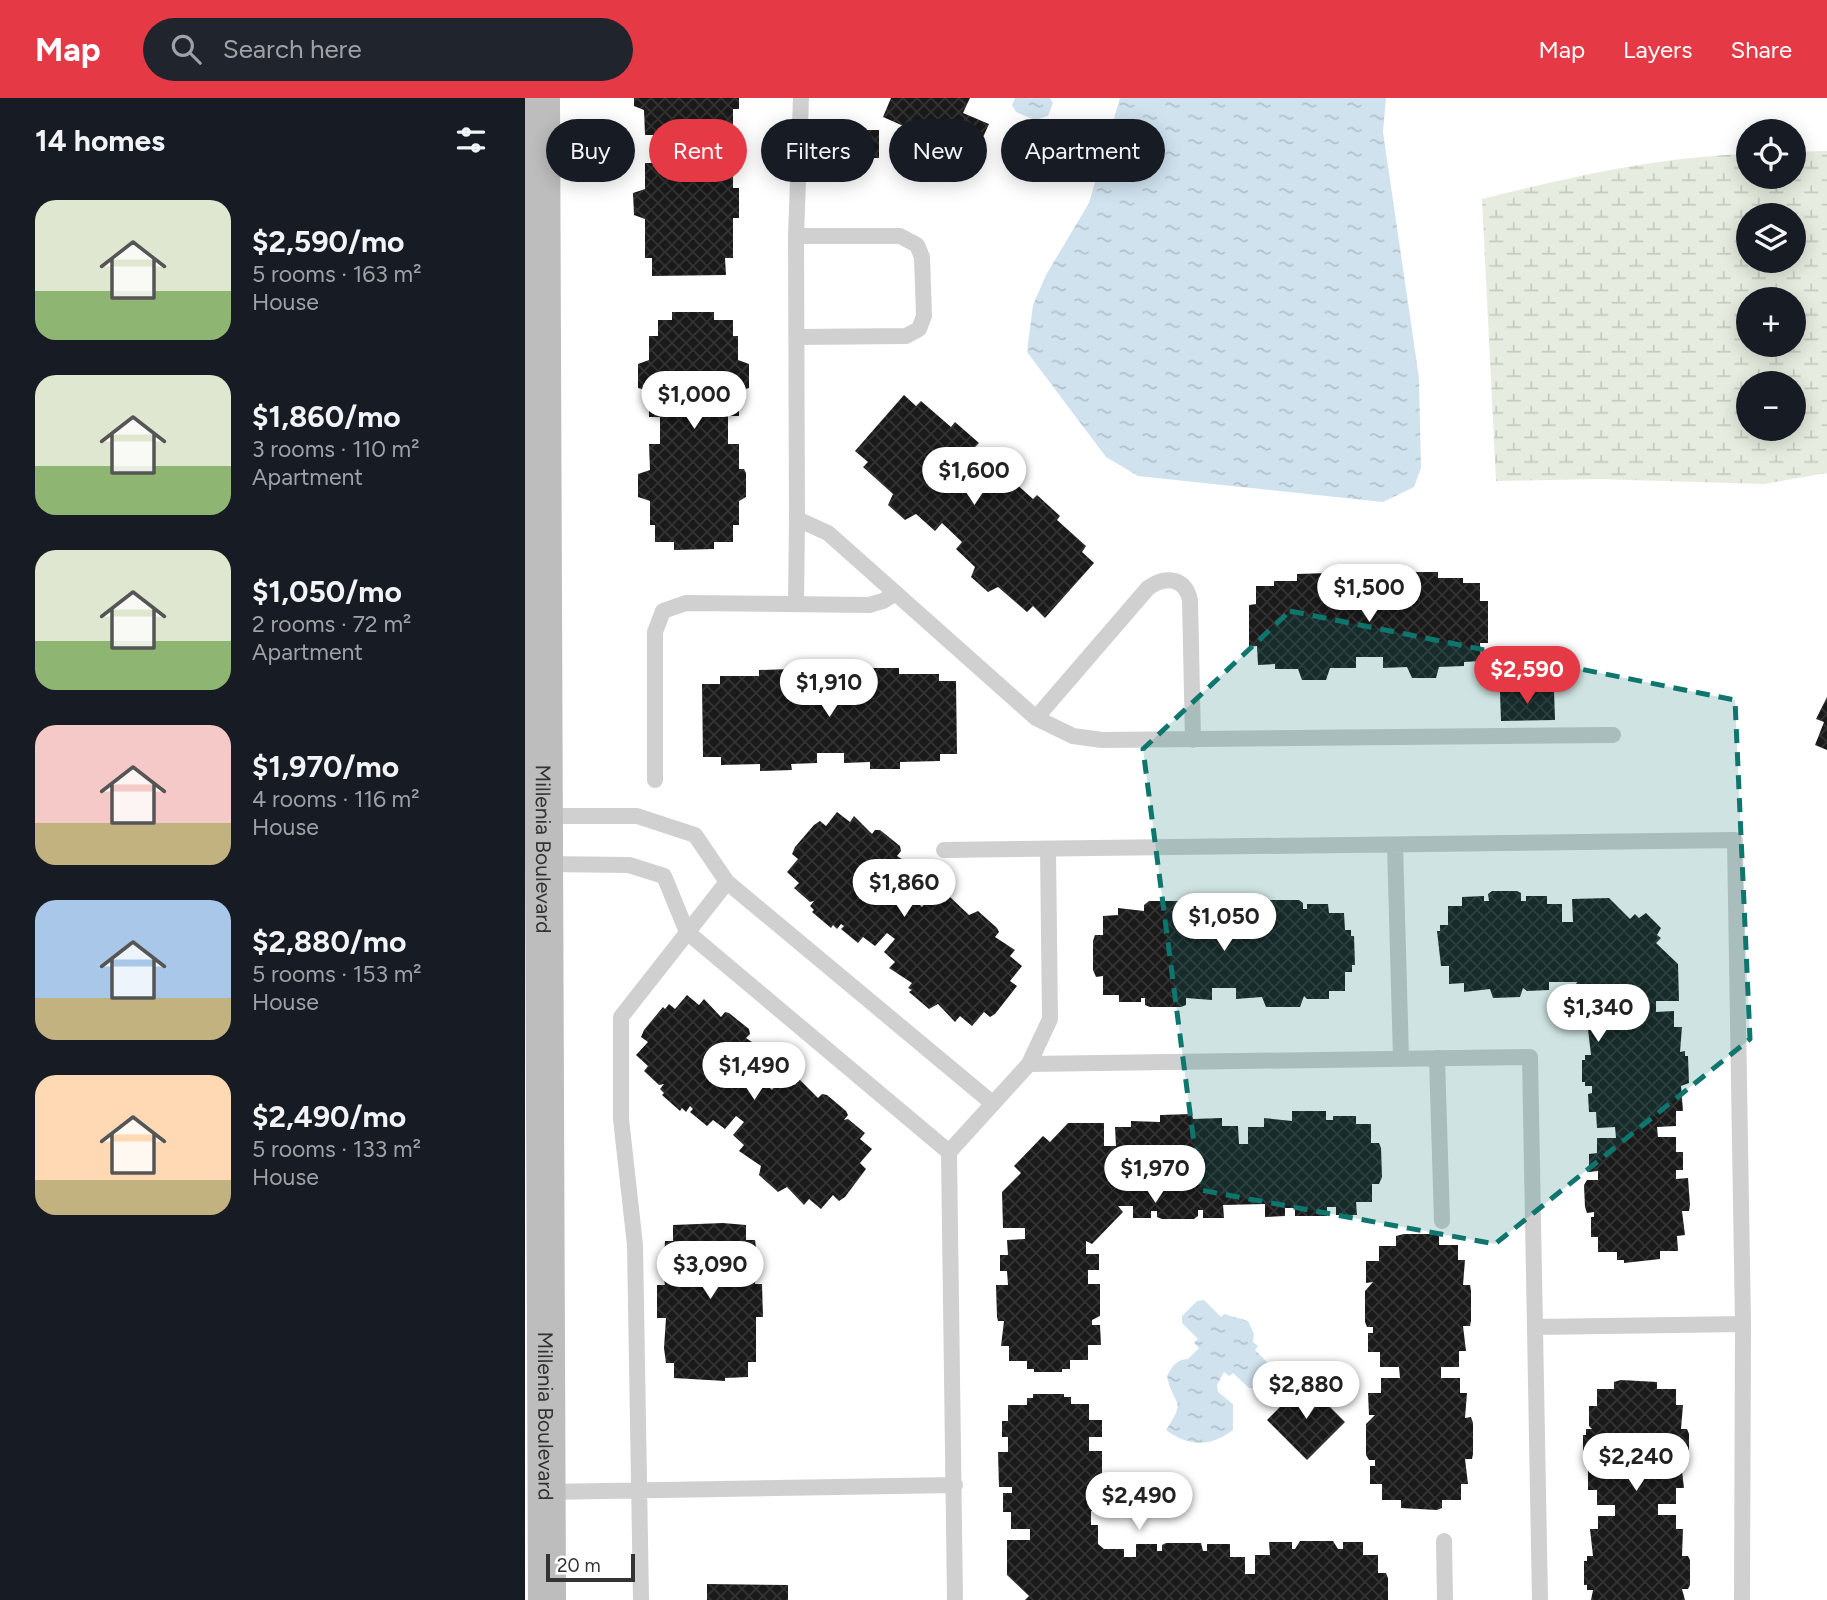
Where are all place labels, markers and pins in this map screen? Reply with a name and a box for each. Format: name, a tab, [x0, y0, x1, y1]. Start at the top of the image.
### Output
pin: $1,000	[637, 372, 751, 431]
pin: $1,600	[917, 448, 1031, 507]
pin: $1,500	[1312, 564, 1426, 624]
pin: $2,590	[1470, 646, 1584, 706]
pin: $1,910	[772, 660, 886, 719]
pin: $1,860	[847, 860, 961, 919]
pin: $1,050	[1167, 894, 1281, 953]
pin: $1,340	[1541, 984, 1655, 1044]
pin: $1,490	[697, 1042, 811, 1102]
pin: $1,970	[1098, 1146, 1212, 1205]
pin: $3,090	[653, 1242, 767, 1301]
pin: $2,880	[1249, 1362, 1363, 1421]
pin: $2,240	[1579, 1434, 1693, 1493]
pin: $2,490	[1082, 1472, 1196, 1532]

